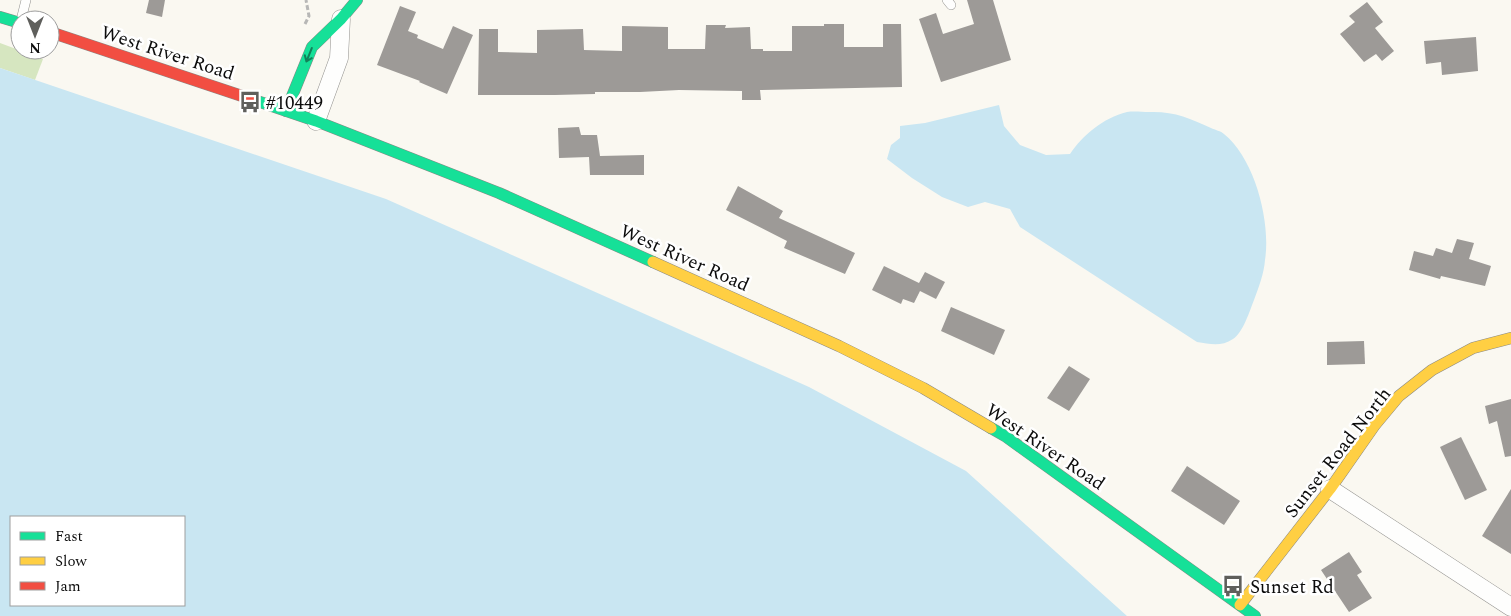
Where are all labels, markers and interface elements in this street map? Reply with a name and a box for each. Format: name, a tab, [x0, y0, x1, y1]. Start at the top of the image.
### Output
north arrow	[10, 10, 60, 60]
street label: West River Road	[97, 18, 238, 89]
text: N	[29, 37, 41, 58]
one-way arrow	[303, 47, 313, 62]
bus stop icon: #10449	[237, 89, 263, 115]
place label: #10449	[266, 89, 323, 118]
street label: West River Road	[615, 217, 754, 300]
street label: Sunset Road North	[1278, 381, 1399, 525]
street label: West River Road	[979, 396, 1111, 498]
legend	[10, 516, 185, 606]
text: Fast	[55, 525, 83, 548]
text: Slow	[55, 550, 87, 573]
bus stop icon: Sunset Rd	[1220, 573, 1246, 599]
place label: Sunset Rd	[1250, 573, 1334, 602]
text: Jam	[55, 575, 81, 598]

